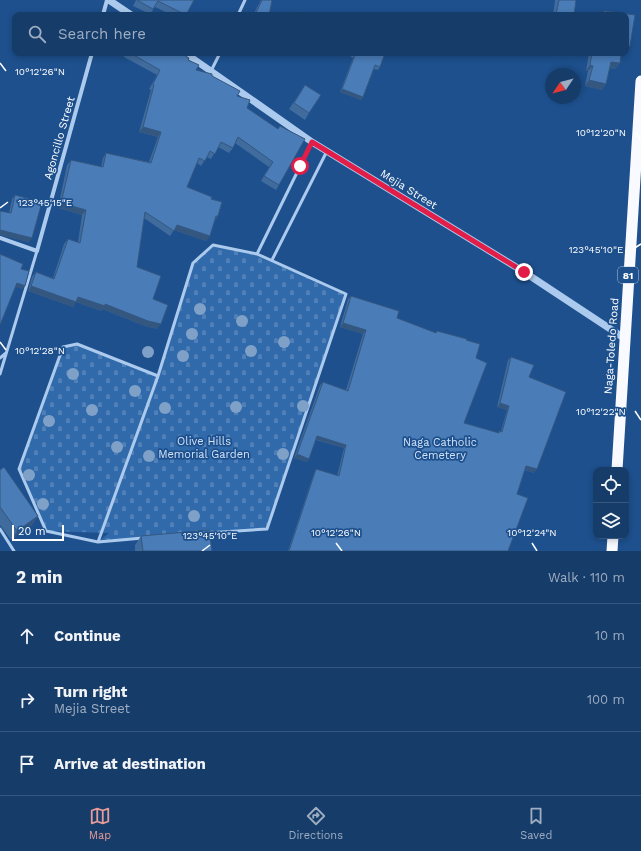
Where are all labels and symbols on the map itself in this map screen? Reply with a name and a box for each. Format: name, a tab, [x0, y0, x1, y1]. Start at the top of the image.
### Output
text: 10°12'26"N	[15, 66, 65, 77]
north arrow	[545, 68, 581, 104]
street label: Agoncillo Street	[41, 95, 78, 181]
text: 10°12'20"N	[576, 127, 626, 138]
route start	[291, 157, 309, 175]
street label: Mejia Street	[378, 167, 440, 212]
text: 123°45'15"E	[18, 197, 72, 208]
text: 123°45'10"E	[569, 244, 623, 255]
route end	[515, 263, 533, 281]
road number: 81	[618, 267, 638, 283]
street label: Naga-Toledo Road	[602, 297, 621, 395]
text: 10°12'28"N	[15, 345, 65, 356]
text: 10°12'22"N	[576, 406, 626, 417]
park label: Olive Hills Memorial Garden	[158, 435, 250, 461]
park label: Naga Catholic Cemetery	[403, 436, 477, 462]
scale bar	[12, 523, 64, 542]
text: 10°12'26"N	[311, 527, 361, 538]
text: 10°12'24"N	[507, 527, 557, 538]
text: 123°45'10"E	[183, 530, 237, 541]

